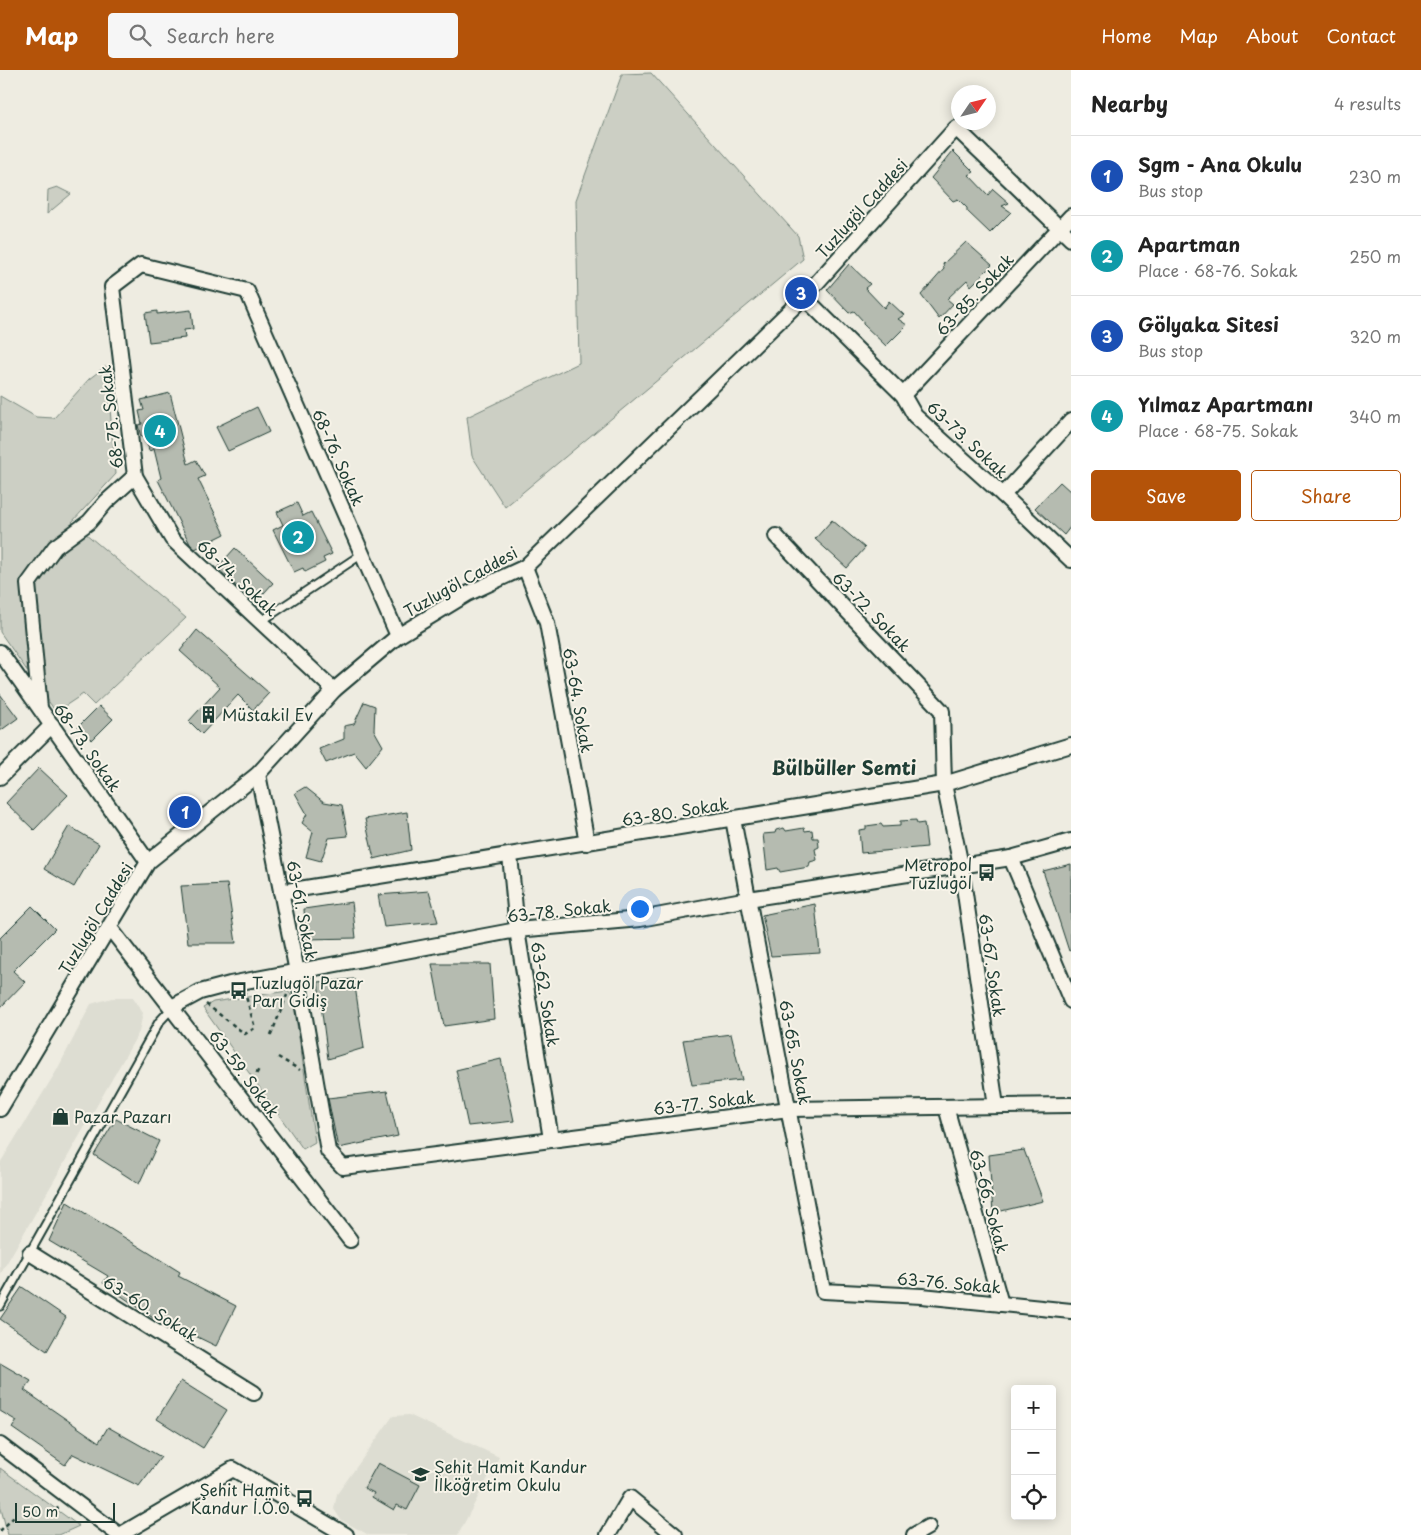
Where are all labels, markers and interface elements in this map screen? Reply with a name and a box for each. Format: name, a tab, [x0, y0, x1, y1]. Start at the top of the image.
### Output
search box	[108, 13, 458, 58]
text: Map	[25, 17, 78, 53]
icon: search	[126, 21, 154, 49]
text: Search here	[166, 21, 275, 49]
text: Home	[1101, 22, 1151, 49]
text: Map	[1179, 22, 1218, 49]
text: About	[1246, 22, 1298, 49]
text: Contact	[1326, 22, 1396, 49]
north arrow	[951, 85, 996, 130]
text: Nearby	[1091, 87, 1168, 119]
text: 4 results	[1334, 91, 1401, 115]
text: Sgm - Ana Okulu	[1138, 150, 1302, 178]
street label: Tuzlugöl Caddesi	[810, 153, 912, 263]
text: 1	[1103, 164, 1111, 188]
text: 230 m	[1349, 164, 1401, 188]
text: Bus stop	[1138, 178, 1203, 202]
text: Apartman	[1138, 230, 1240, 258]
text: 2	[1101, 244, 1113, 268]
text: 250 m	[1350, 244, 1401, 268]
street label: 63-85. Sokak	[929, 247, 1019, 341]
text: Place · 68-76. Sokak	[1138, 258, 1298, 282]
pin: 3	[785, 274, 817, 312]
text: Gölyaka Sitesi	[1138, 310, 1279, 338]
text: 3	[1102, 324, 1112, 348]
text: 320 m	[1350, 324, 1401, 348]
text: Bus stop	[1138, 338, 1203, 362]
street label: 68-75. Sokak	[92, 364, 128, 470]
text: Yılmaz Apartmanı	[1138, 390, 1313, 418]
street label: 63-73. Sokak	[922, 395, 1014, 483]
text: 4	[1102, 404, 1112, 428]
text: 340 m	[1349, 404, 1401, 428]
street label: 68-76. Sokak	[307, 405, 371, 509]
pin: 4	[144, 412, 176, 450]
text: Place · 68-75. Sokak	[1138, 418, 1298, 442]
button: Save	[1091, 470, 1241, 521]
button: Share	[1251, 470, 1401, 521]
pin: 2	[282, 518, 314, 556]
street label: 68-74. Sokak	[192, 533, 284, 621]
street label: Tuzlugöl Caddesi	[399, 540, 521, 622]
street label: 63-72. Sokak	[827, 565, 917, 657]
street label: 63-64. Sokak	[558, 645, 600, 755]
street label: 68-73. Sokak	[48, 698, 128, 796]
place label: Müstakil Ev	[222, 702, 313, 726]
building icon: Müstakil Ev	[198, 704, 218, 724]
district label: Bülbüller Semti	[772, 753, 917, 781]
street label: 63-80. Sokak	[620, 791, 730, 831]
pin: 1	[169, 793, 201, 831]
place label: Metropol Tuzlugöl	[904, 852, 972, 894]
street label: Tuzlugöl Caddesi	[52, 857, 138, 979]
street label: 63-61. Sokak	[282, 858, 324, 962]
bus stop icon: Metropol Tuzlugöl	[976, 863, 996, 883]
street label: 63-78. Sokak	[506, 893, 612, 927]
your location	[627, 896, 653, 922]
street label: 63-67. Sokak	[974, 912, 1012, 1018]
street label: 63-62. Sokak	[526, 940, 566, 1048]
place label: Tuzlugöl Pazar Parı Gidiş	[252, 970, 364, 1012]
bus stop icon: Tuzlugöl Pazar Parı Gidiş	[228, 981, 248, 1001]
street label: 63-65. Sokak	[774, 997, 818, 1107]
street label: 63-59. Sokak	[204, 1024, 286, 1122]
street label: 63-77. Sokak	[652, 1084, 756, 1120]
place label: Pazar Pazarı	[74, 1104, 172, 1128]
shop icon: Pazar Pazarı	[50, 1106, 70, 1126]
street label: 63-66. Sokak	[965, 1146, 1015, 1256]
street label: 63-76. Sokak	[896, 1265, 1002, 1299]
street label: 63-60. Sokak	[99, 1269, 203, 1347]
map controls	[1011, 1385, 1056, 1520]
button: +	[1011, 1385, 1056, 1430]
button: −	[1011, 1430, 1056, 1475]
place label: Şehit Hamit Kandur İlköğretim Okulu	[434, 1454, 587, 1496]
school or university icon: Şehit Hamit Kandur İlköğretim Okulu	[410, 1465, 430, 1485]
button: locate	[1011, 1475, 1056, 1520]
place label: Şehit Hamit Kandur İ.Ö.O	[191, 1477, 290, 1519]
bus stop icon: Şehit Hamit Kandur İ.Ö.O	[294, 1488, 314, 1508]
scale bar	[15, 1500, 115, 1523]
text: 50 m	[22, 1501, 58, 1522]

